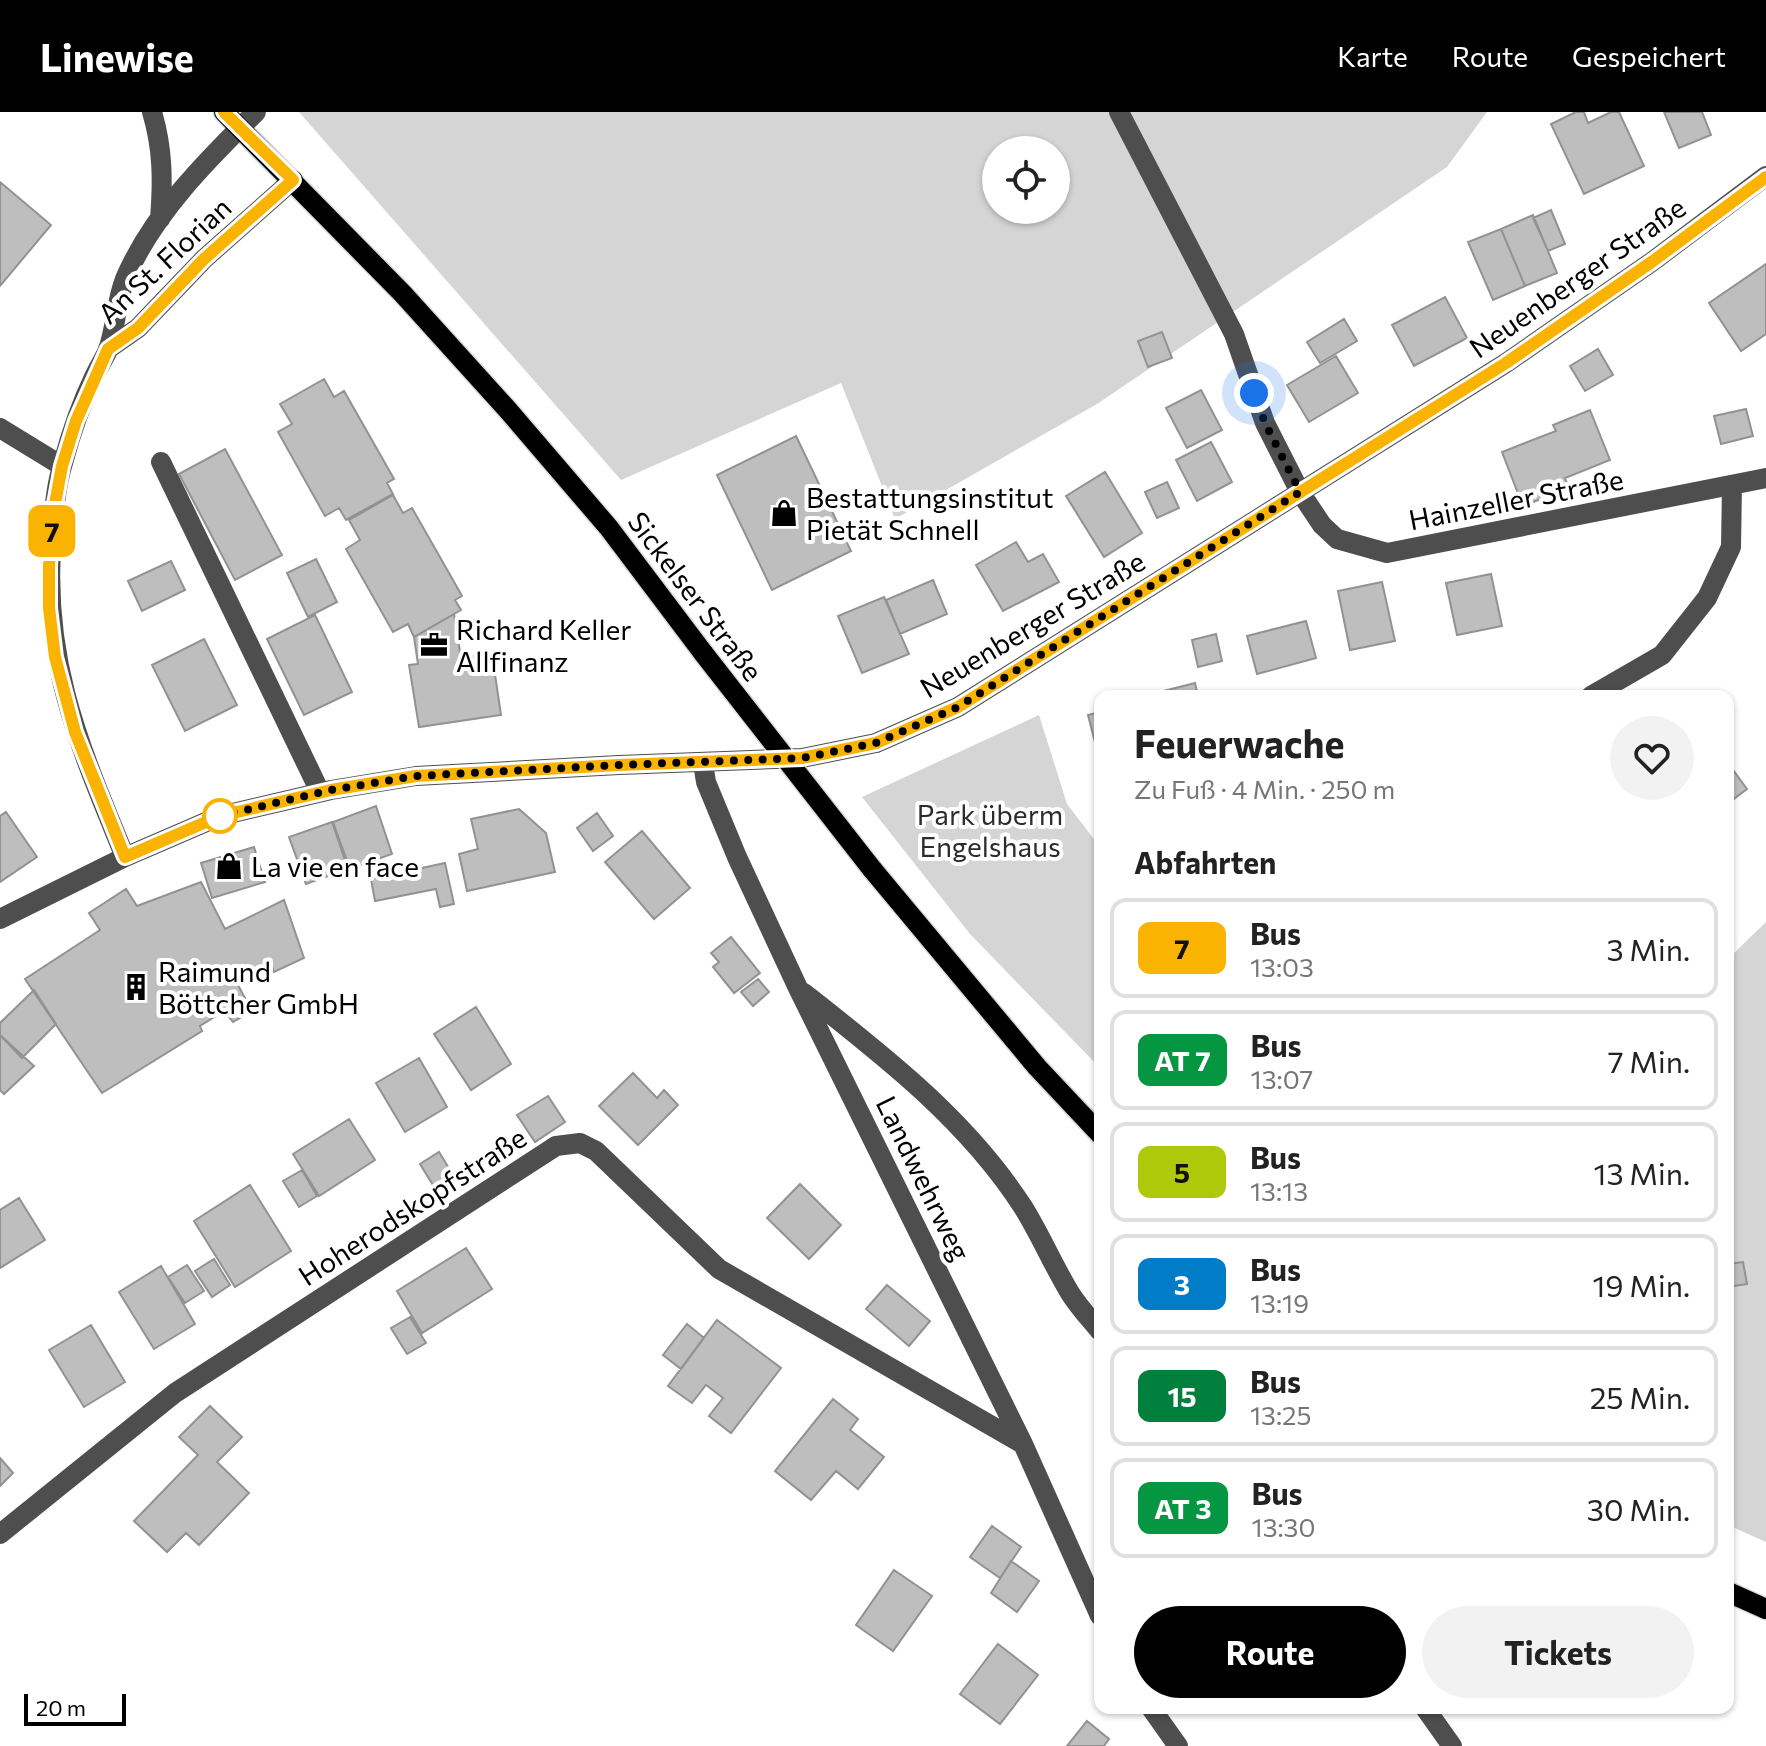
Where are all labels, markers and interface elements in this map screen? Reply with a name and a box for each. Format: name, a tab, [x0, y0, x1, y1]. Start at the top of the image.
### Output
text: Linewise	[40, 33, 194, 80]
text: Karte	[1337, 39, 1408, 73]
text: Route	[1452, 39, 1528, 73]
text: Gespeichert	[1572, 39, 1726, 73]
map controls	[982, 136, 1070, 224]
button: locate	[982, 136, 1070, 224]
street label: An St. Florian	[90, 190, 238, 330]
street label: Neuenberger Straße	[1462, 190, 1692, 364]
your location	[1234, 373, 1274, 413]
street label: Hainzeller Straße	[1406, 462, 1626, 536]
place label: Bestattungsinstitut Pietät Schnell	[806, 480, 1053, 546]
shop icon: Bestattungsinstitut Pietät Schnell	[769, 498, 799, 528]
line badge: 7	[26, 505, 78, 557]
street label: Sickelser Straße	[621, 505, 771, 687]
text: 7	[44, 514, 60, 548]
street label: Neuenberger Straße	[914, 544, 1150, 704]
place label: Richard Keller Allfinanz	[456, 612, 631, 678]
office icon: Richard Keller Allfinanz	[419, 630, 449, 660]
button: heart	[1610, 716, 1694, 800]
text: Feuerwache	[1134, 719, 1344, 766]
text: Zu Fuß · 4 Min. · 250 m	[1134, 773, 1395, 804]
park label: Park überm Engelshaus	[917, 797, 1063, 863]
unlabelled marker	[203, 799, 237, 833]
text: Abfahrten	[1134, 843, 1276, 880]
place label: La vie en face	[251, 849, 419, 883]
shop icon: La vie en face	[214, 851, 244, 881]
text: Bus	[1250, 914, 1301, 951]
text: 3 Min.	[1606, 930, 1690, 967]
text: 7	[1174, 931, 1190, 965]
text: 13:03	[1250, 951, 1314, 982]
place label: Raimund Böttcher GmbH	[158, 954, 359, 1020]
building icon: Raimund Böttcher GmbH	[121, 972, 151, 1002]
text: Bus	[1251, 1026, 1302, 1063]
text: 7 Min.	[1608, 1042, 1690, 1079]
text: AT 7	[1154, 1043, 1211, 1077]
text: 13:07	[1251, 1063, 1313, 1094]
street label: Landwehrweg	[870, 1090, 978, 1266]
street label: Hoherodskopfstraße	[292, 1120, 532, 1292]
text: Bus	[1250, 1138, 1301, 1175]
text: 13 Min.	[1594, 1154, 1690, 1191]
text: 5	[1174, 1155, 1190, 1189]
text: 13:13	[1250, 1175, 1308, 1206]
text: Bus	[1250, 1250, 1301, 1287]
text: 19 Min.	[1593, 1266, 1690, 1303]
text: 3	[1174, 1267, 1190, 1301]
text: 13:19	[1250, 1287, 1309, 1318]
text: Bus	[1250, 1362, 1301, 1399]
text: 25 Min.	[1590, 1378, 1690, 1415]
text: 15	[1168, 1379, 1197, 1413]
text: 13:25	[1250, 1399, 1311, 1430]
text: Bus	[1252, 1474, 1302, 1511]
text: 30 Min.	[1587, 1490, 1690, 1527]
text: AT 3	[1154, 1491, 1212, 1525]
text: 13:30	[1252, 1511, 1315, 1542]
button: Route	[1134, 1606, 1406, 1698]
button: Tickets	[1422, 1606, 1694, 1698]
scale bar	[24, 1690, 126, 1726]
text: 20 m	[36, 1694, 86, 1721]

